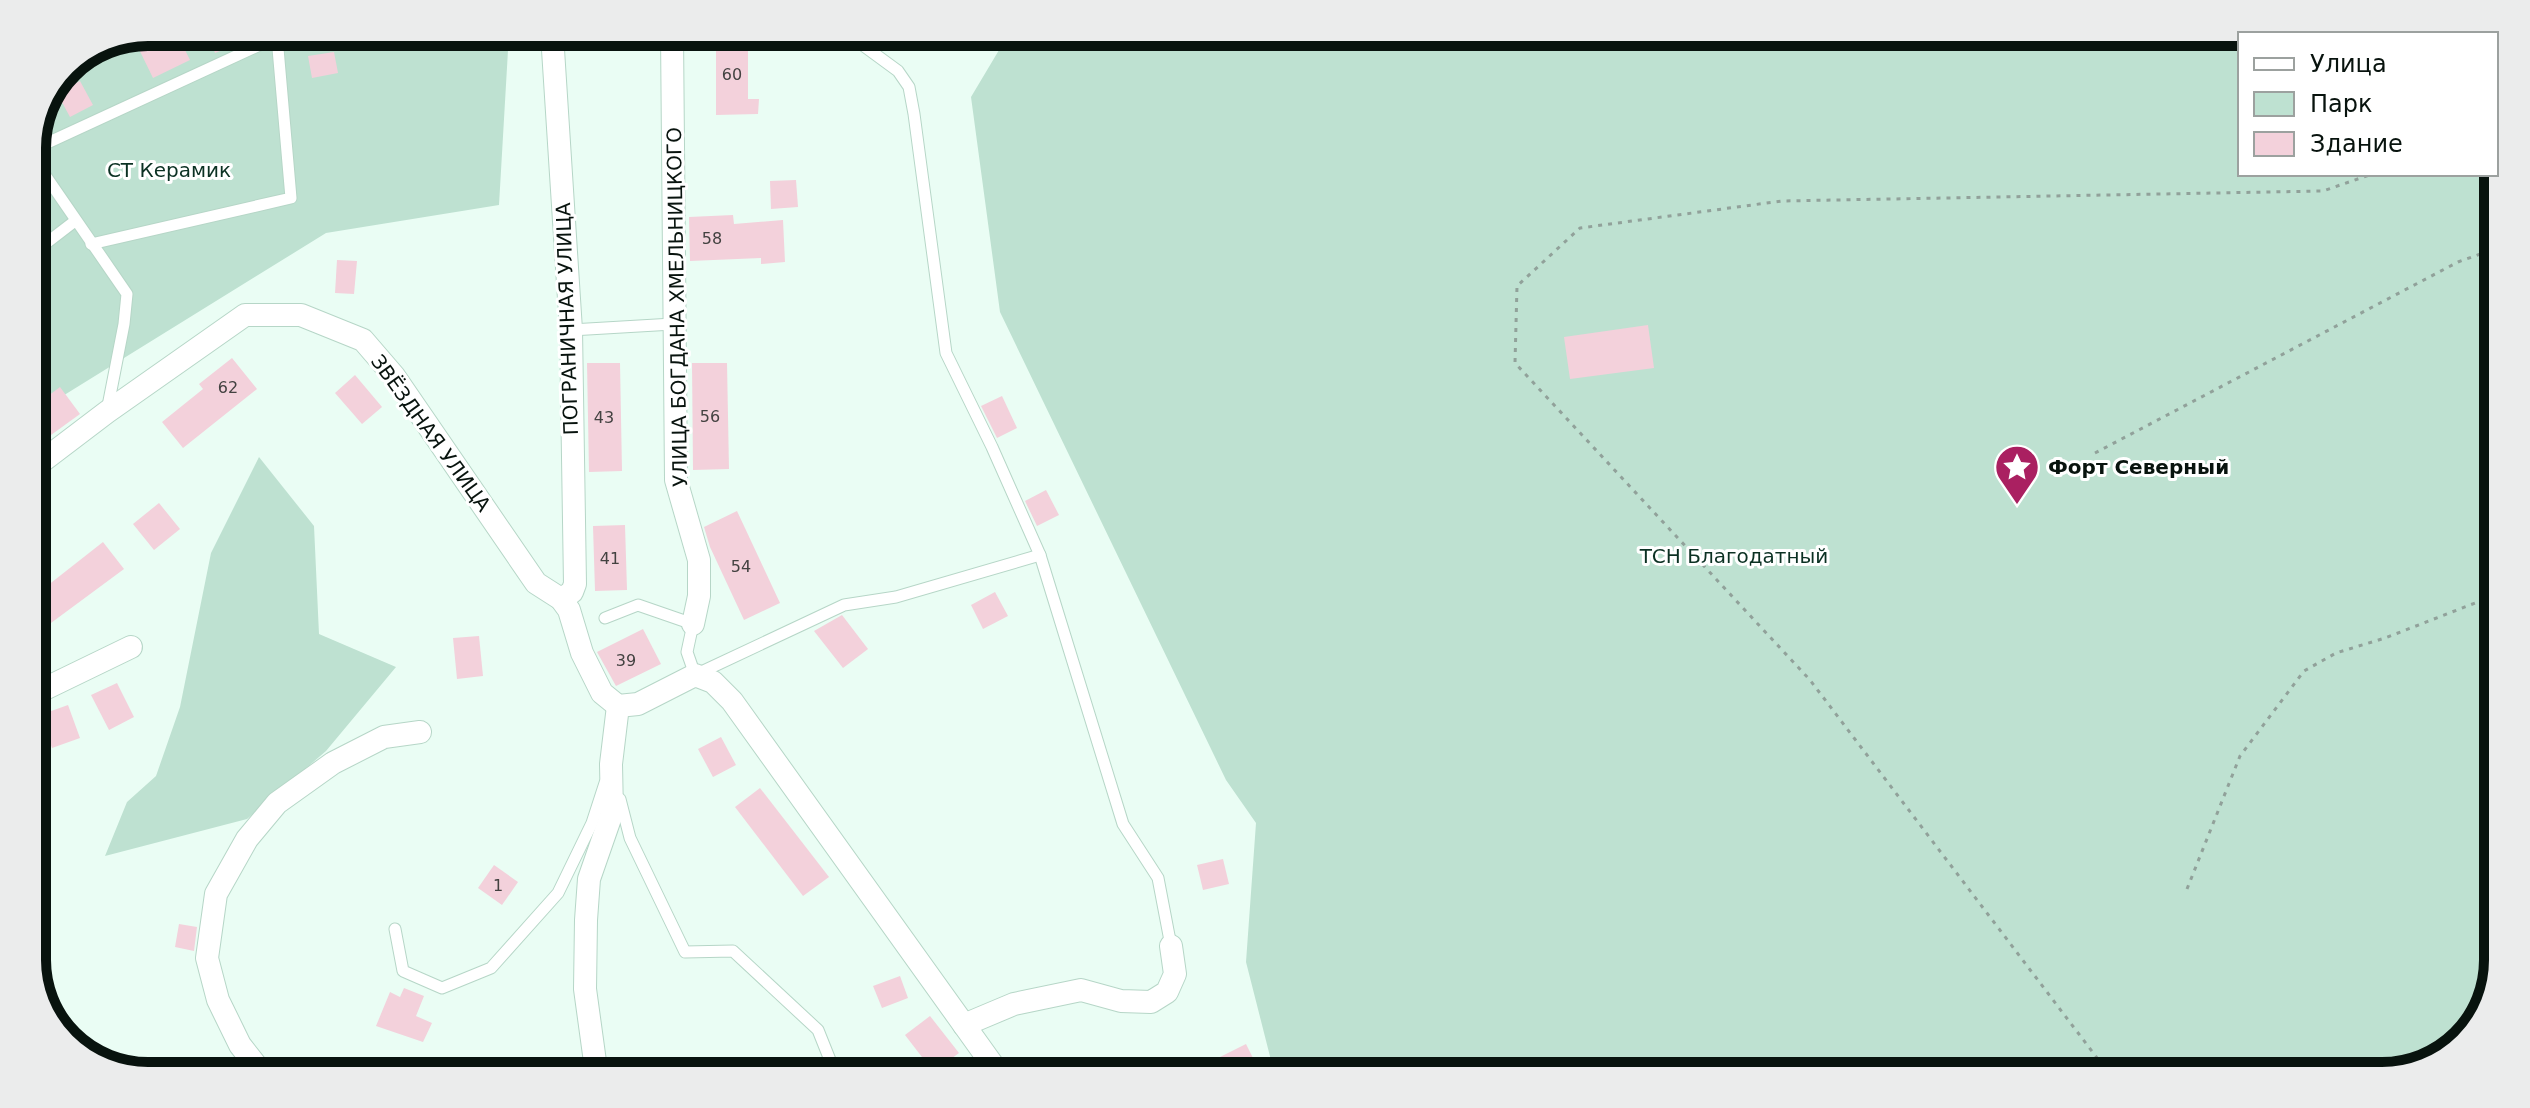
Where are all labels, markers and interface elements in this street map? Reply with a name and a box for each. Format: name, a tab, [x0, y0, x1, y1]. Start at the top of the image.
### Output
legend	[2238, 32, 2498, 176]
text: Улица	[2310, 50, 2387, 78]
house number: 60	[722, 65, 742, 84]
text: Парк	[2310, 90, 2372, 118]
street label: УЛИЦА БОГДАНА ХМЕЛЬНИЦКОГО	[662, 127, 692, 487]
text: Здание	[2310, 130, 2403, 158]
park label: СТ Керамик	[107, 158, 231, 182]
street label: ПОГРАНИЧНАЯ УЛИЦА	[551, 202, 583, 436]
house number: 58	[702, 229, 722, 248]
street label: ЗВЁЗДНАЯ УЛИЦА	[366, 350, 496, 516]
house number: 62	[218, 378, 238, 397]
house number: 56	[700, 407, 720, 426]
house number: 43	[594, 408, 614, 427]
place icon: Форт Северный	[1993, 443, 2041, 506]
place label: Форт Северный	[2048, 455, 2229, 479]
park label: ТСН Благодатный	[1639, 544, 1828, 568]
house number: 41	[600, 549, 620, 568]
house number: 54	[731, 557, 751, 576]
house number: 39	[616, 651, 636, 670]
house number: 1	[493, 876, 503, 895]

